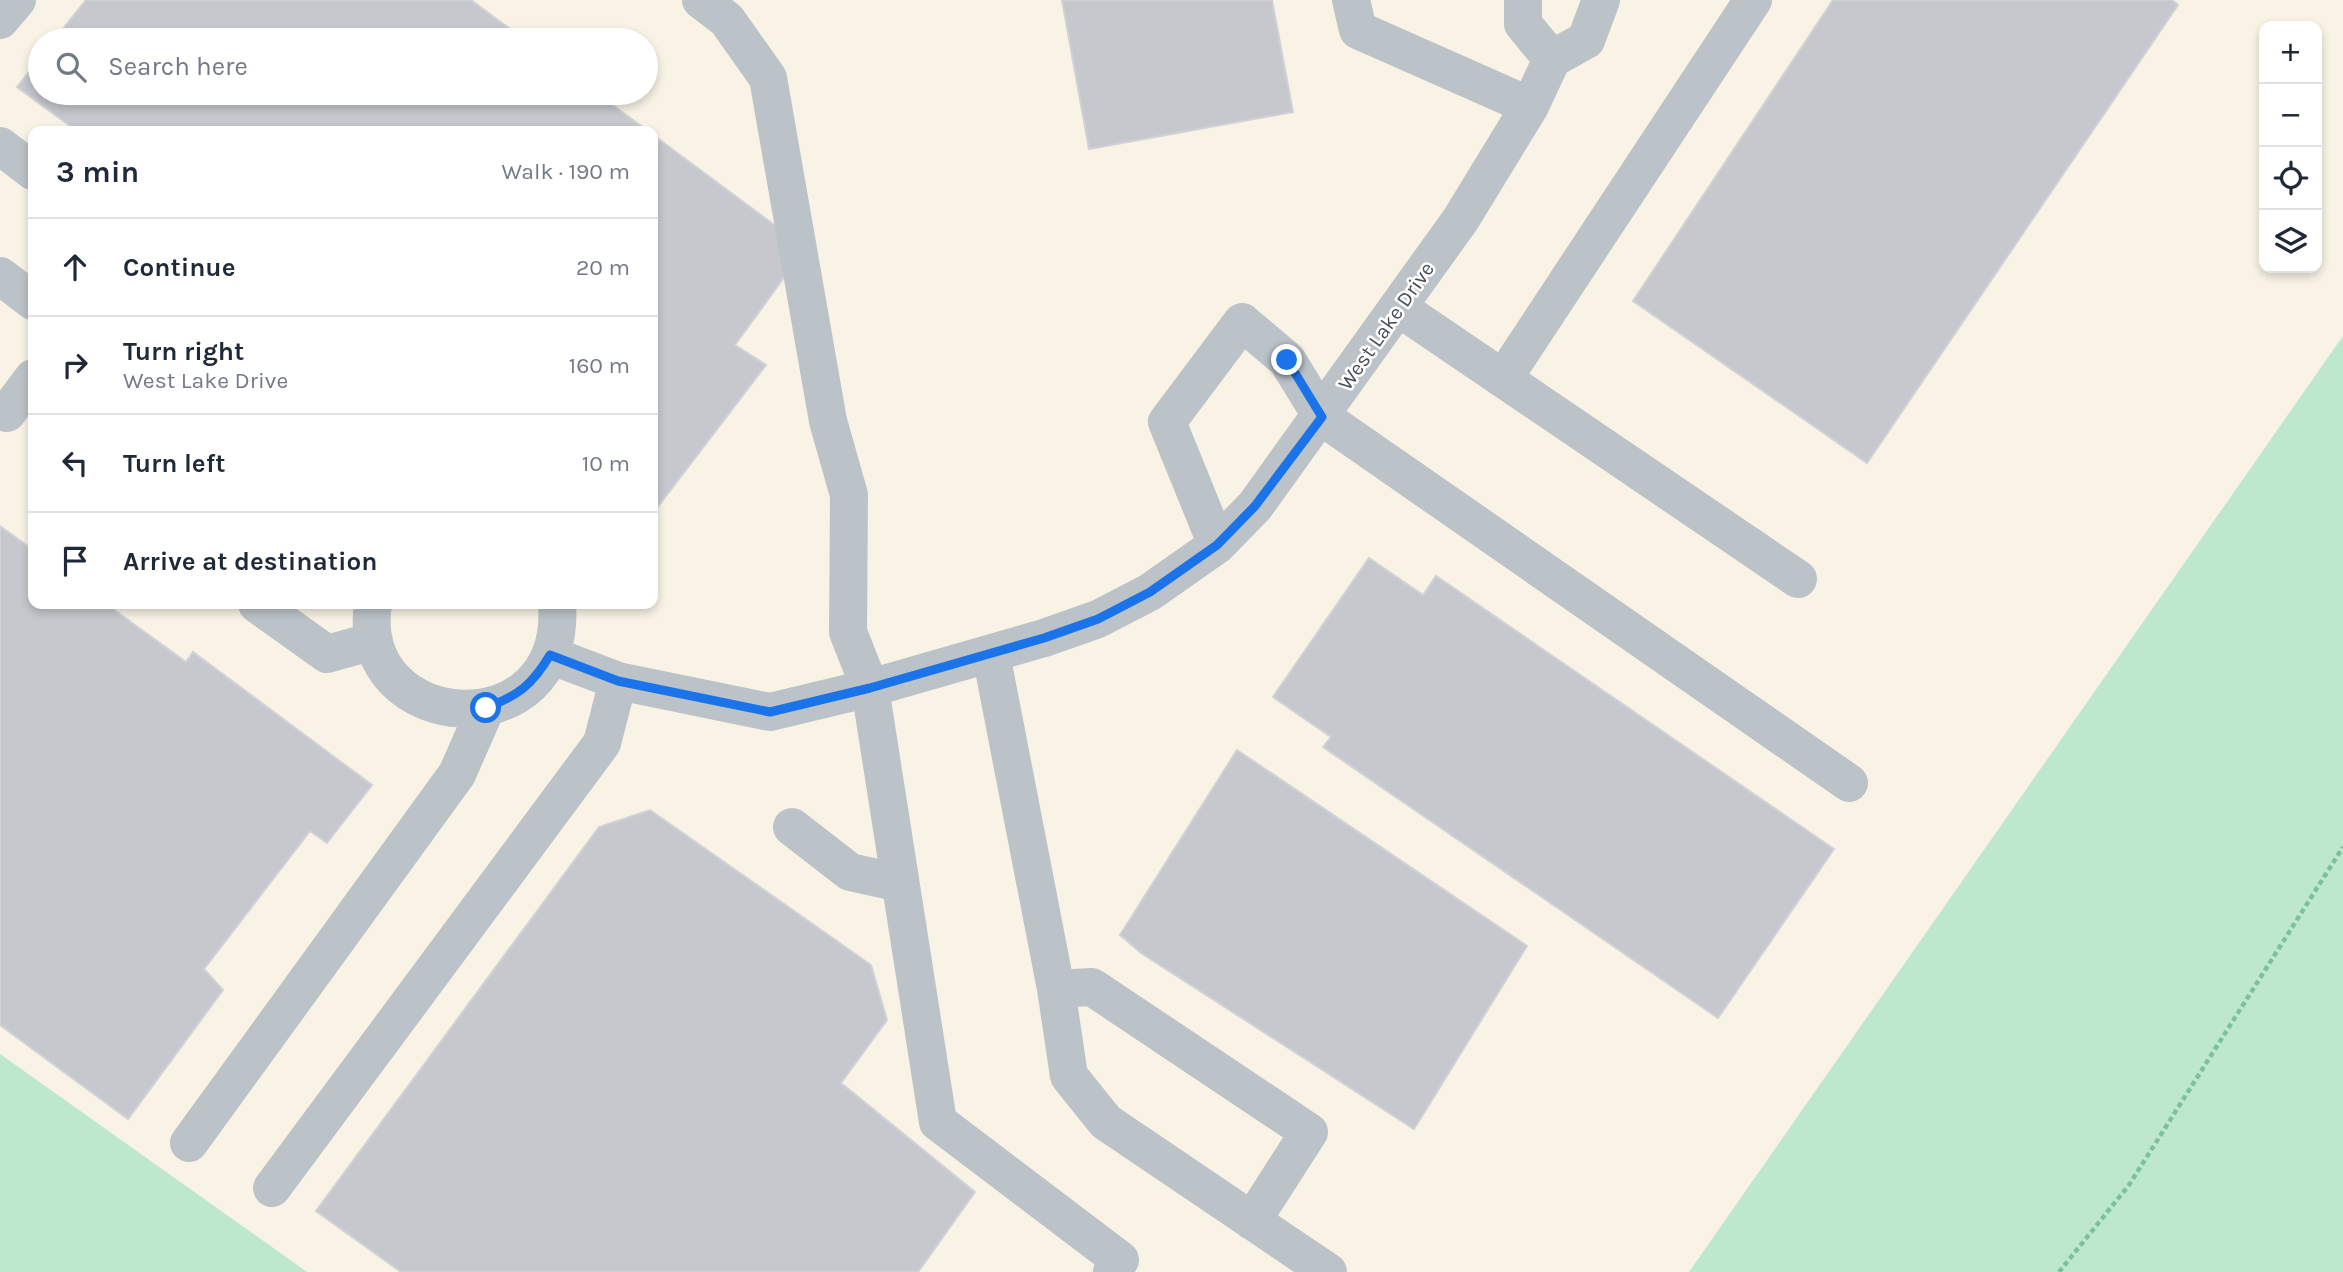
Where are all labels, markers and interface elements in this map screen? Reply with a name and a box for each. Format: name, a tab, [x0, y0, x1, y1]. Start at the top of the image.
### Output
map controls	[2259, 21, 2322, 273]
button: +	[2259, 21, 2322, 84]
search box	[28, 28, 658, 105]
icon: search	[52, 48, 90, 86]
text: Search here	[108, 51, 248, 82]
button: −	[2259, 84, 2322, 147]
button: locate	[2259, 147, 2322, 210]
text: 3 min	[56, 154, 139, 190]
text: Walk · 190 m	[502, 158, 630, 185]
button: layers	[2259, 210, 2322, 273]
icon: ahead	[56, 248, 94, 286]
text: Continue	[123, 252, 235, 283]
text: 20 m	[576, 254, 630, 281]
street label: West Lake Drive	[1333, 257, 1439, 395]
text: Turn right	[123, 336, 244, 367]
route end	[1271, 344, 1302, 375]
icon: right	[56, 346, 94, 384]
text: 160 m	[569, 352, 630, 379]
text: West Lake Drive	[123, 367, 288, 394]
icon: left	[56, 444, 94, 482]
text: Turn left	[123, 448, 225, 479]
text: 10 m	[582, 450, 630, 477]
icon: arrive	[56, 542, 94, 580]
text: Arrive at destination	[123, 546, 377, 577]
route start	[470, 692, 501, 723]

